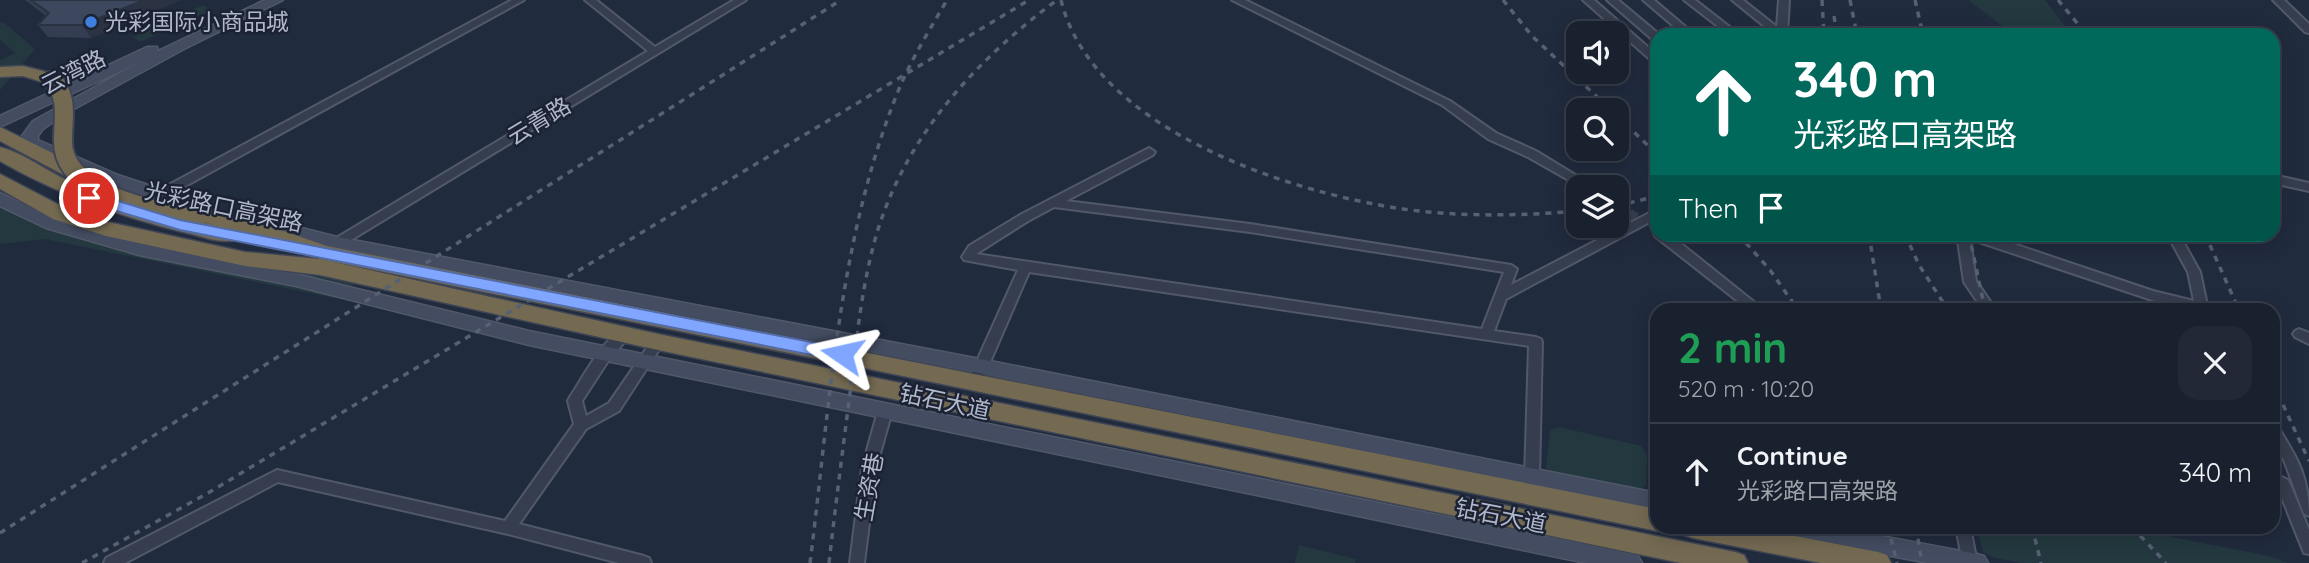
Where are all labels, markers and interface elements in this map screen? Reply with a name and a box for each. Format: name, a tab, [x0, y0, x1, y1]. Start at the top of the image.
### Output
place label: 光彩国际小商品城	[105, 7, 289, 36]
marker: 光彩国际小商品城	[83, 14, 99, 30]
map controls	[1566, 21, 1629, 238]
button: sound	[1566, 21, 1629, 84]
street label: 云湾路	[35, 43, 110, 100]
text: 340 m	[1793, 48, 1937, 109]
icon: ahead	[1678, 56, 1769, 147]
street label: 云青路	[502, 90, 576, 151]
button: search	[1566, 98, 1629, 161]
text: 光彩路口高架路	[1793, 114, 2017, 154]
pin	[59, 168, 119, 228]
button: layers	[1566, 175, 1629, 238]
street label: 光彩路口高架路	[142, 176, 306, 237]
icon: arrive	[70, 179, 108, 217]
icon: arrive	[1752, 189, 1790, 227]
text: Then	[1678, 192, 1738, 225]
position arrow	[805, 317, 879, 391]
text: 2 min	[1678, 321, 1787, 374]
button: close	[2178, 326, 2252, 400]
text: 520 m · 10:20	[1678, 374, 1814, 403]
street label: 钻石大道	[897, 378, 993, 425]
text: Continue	[1737, 439, 1848, 472]
street label: 生资巷	[848, 450, 889, 523]
icon: ahead	[1678, 453, 1716, 491]
text: 340 m	[2178, 456, 2252, 489]
text: 光彩路口高架路	[1737, 476, 1898, 505]
street label: 钻石大道	[1453, 492, 1549, 539]

